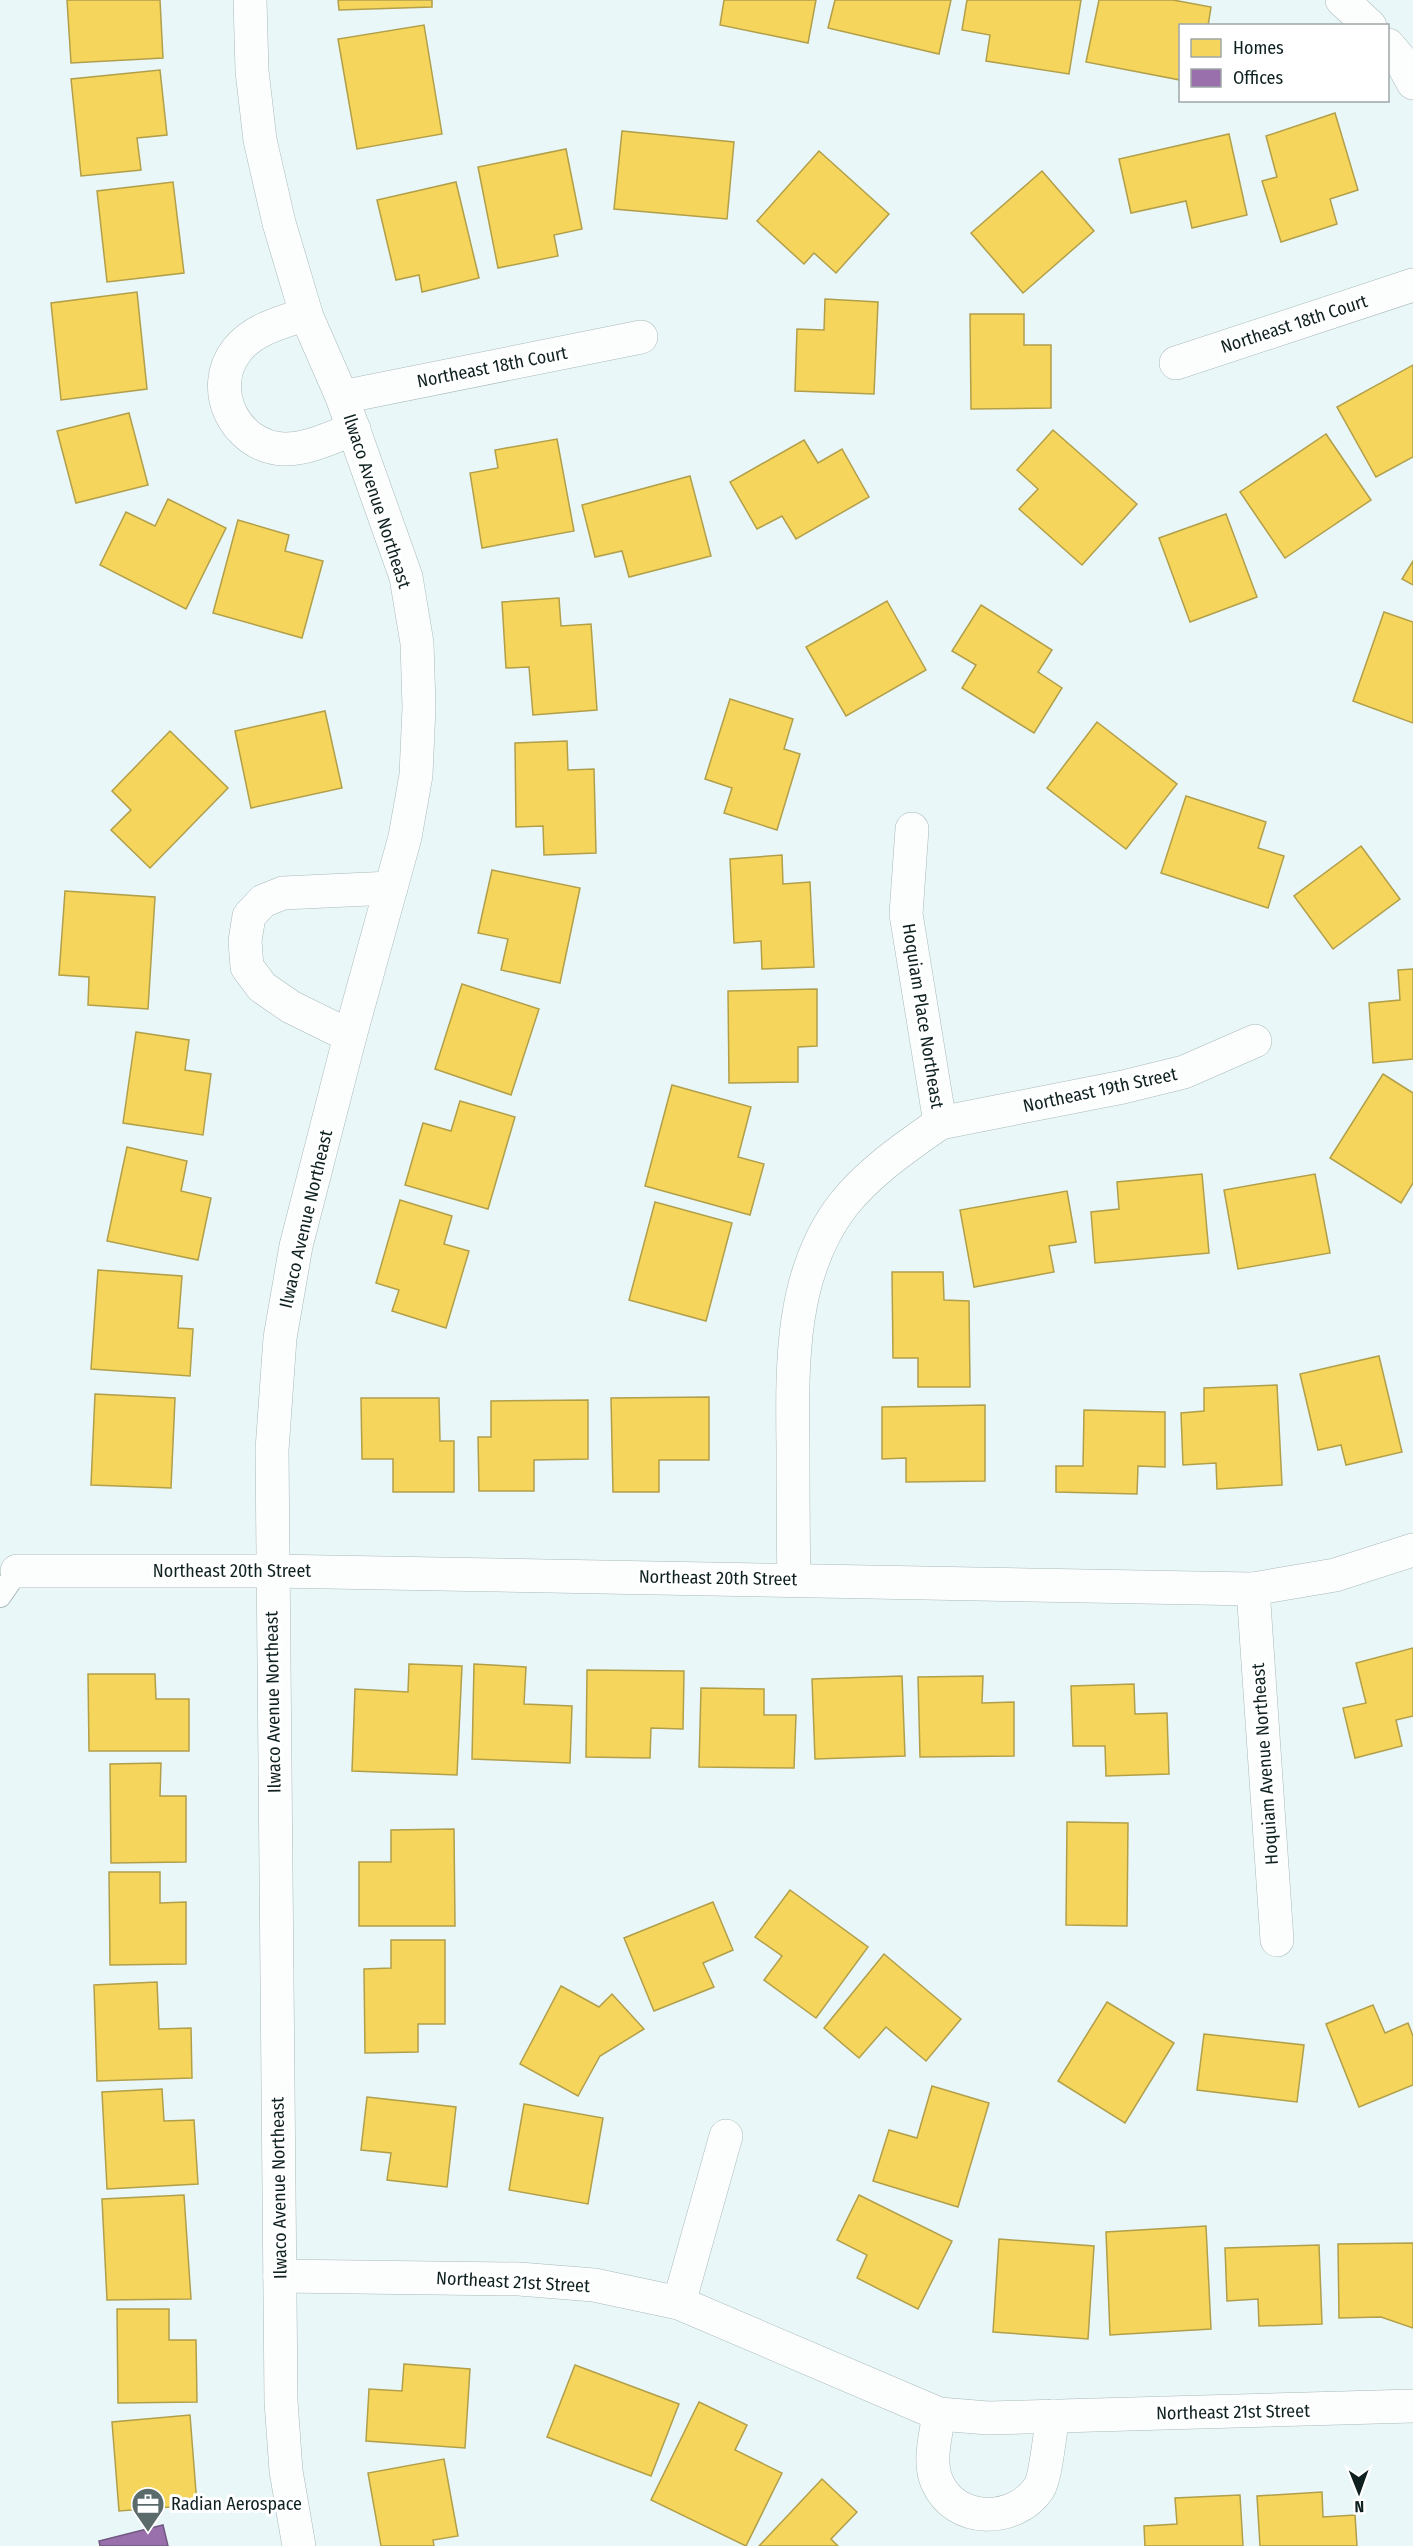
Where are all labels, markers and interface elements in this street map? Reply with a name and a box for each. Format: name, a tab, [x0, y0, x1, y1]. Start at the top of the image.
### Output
legend	[1179, 24, 1389, 102]
text: Homes	[1233, 37, 1284, 59]
text: Offices	[1233, 67, 1283, 89]
street label: Northeast 18th Court	[1218, 290, 1370, 358]
street label: Northeast 18th Court	[415, 342, 569, 392]
street label: Ilwaco Avenue Northeast	[338, 411, 416, 591]
street label: Hoquiam Place Northeast	[898, 922, 949, 1110]
street label: Northeast 19th Street	[1021, 1063, 1179, 1117]
street label: Ilwaco Avenue Northeast	[275, 1128, 337, 1310]
street label: Northeast 20th Street	[153, 1560, 311, 1582]
street label: Northeast 20th Street	[639, 1566, 798, 1590]
street label: Ilwaco Avenue Northeast	[260, 1611, 286, 1793]
street label: Hoquiam Avenue Northeast	[1247, 1662, 1283, 1866]
street label: Ilwaco Avenue Northeast	[266, 2097, 292, 2279]
street label: Northeast 21st Street	[436, 2267, 591, 2297]
street label: Northeast 21st Street	[1156, 2400, 1310, 2424]
north arrow	[1329, 2462, 1389, 2522]
office icon: Radian Aerospace	[130, 2486, 166, 2533]
place label: Radian Aerospace	[171, 2493, 302, 2515]
text: N	[1354, 2497, 1364, 2516]

